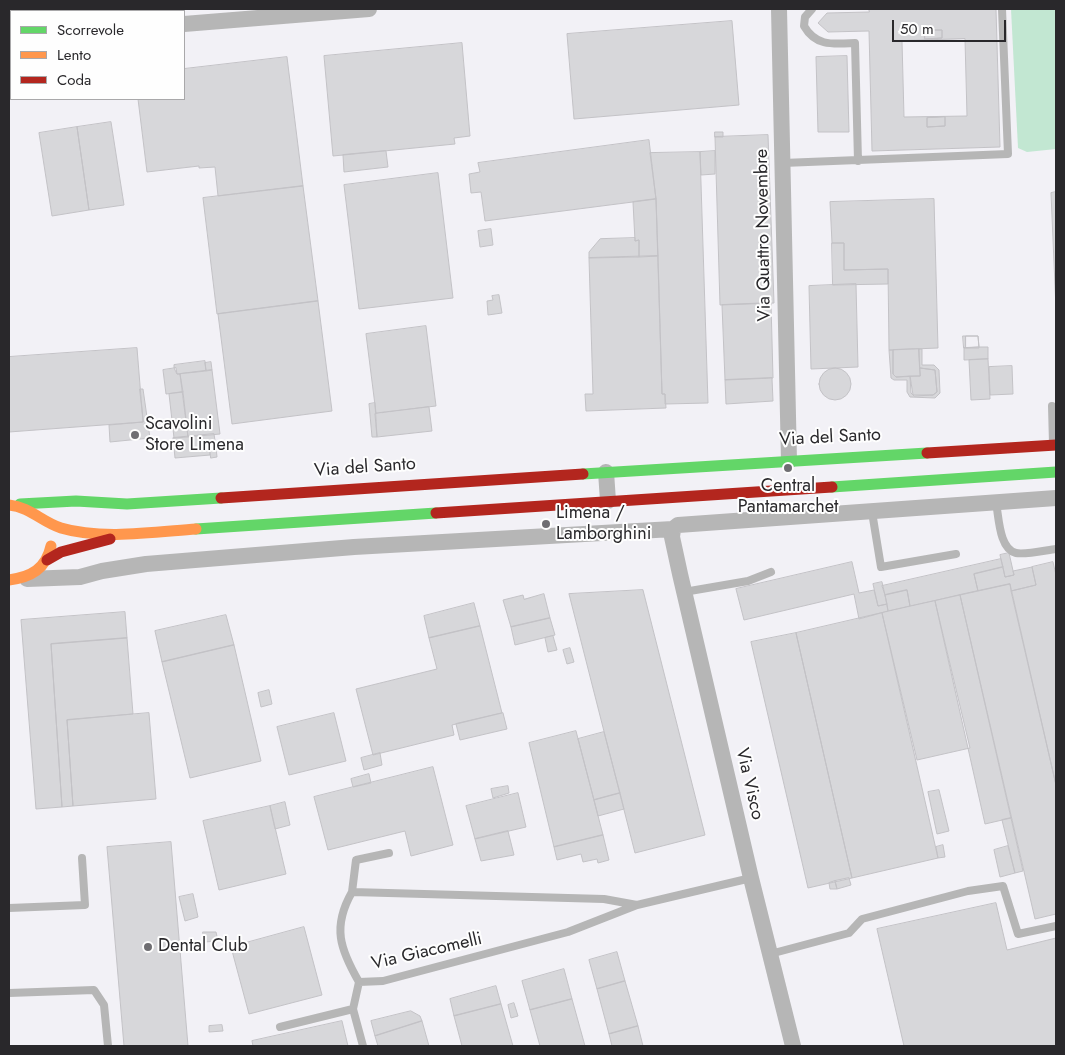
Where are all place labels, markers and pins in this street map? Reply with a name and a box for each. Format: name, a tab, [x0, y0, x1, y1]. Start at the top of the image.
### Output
place label: Scavolini Store Limena	[145, 414, 244, 456]
marker: Scavolini Store Limena	[129, 429, 141, 441]
marker: Central Pantamarchet	[782, 462, 794, 474]
place label: Central Pantamarchet	[738, 476, 838, 518]
place label: Limena / Lamborghini	[556, 503, 651, 546]
marker: Limena / Lamborghini	[540, 518, 552, 530]
place label: Dental Club	[158, 936, 248, 958]
marker: Dental Club	[142, 941, 154, 953]

